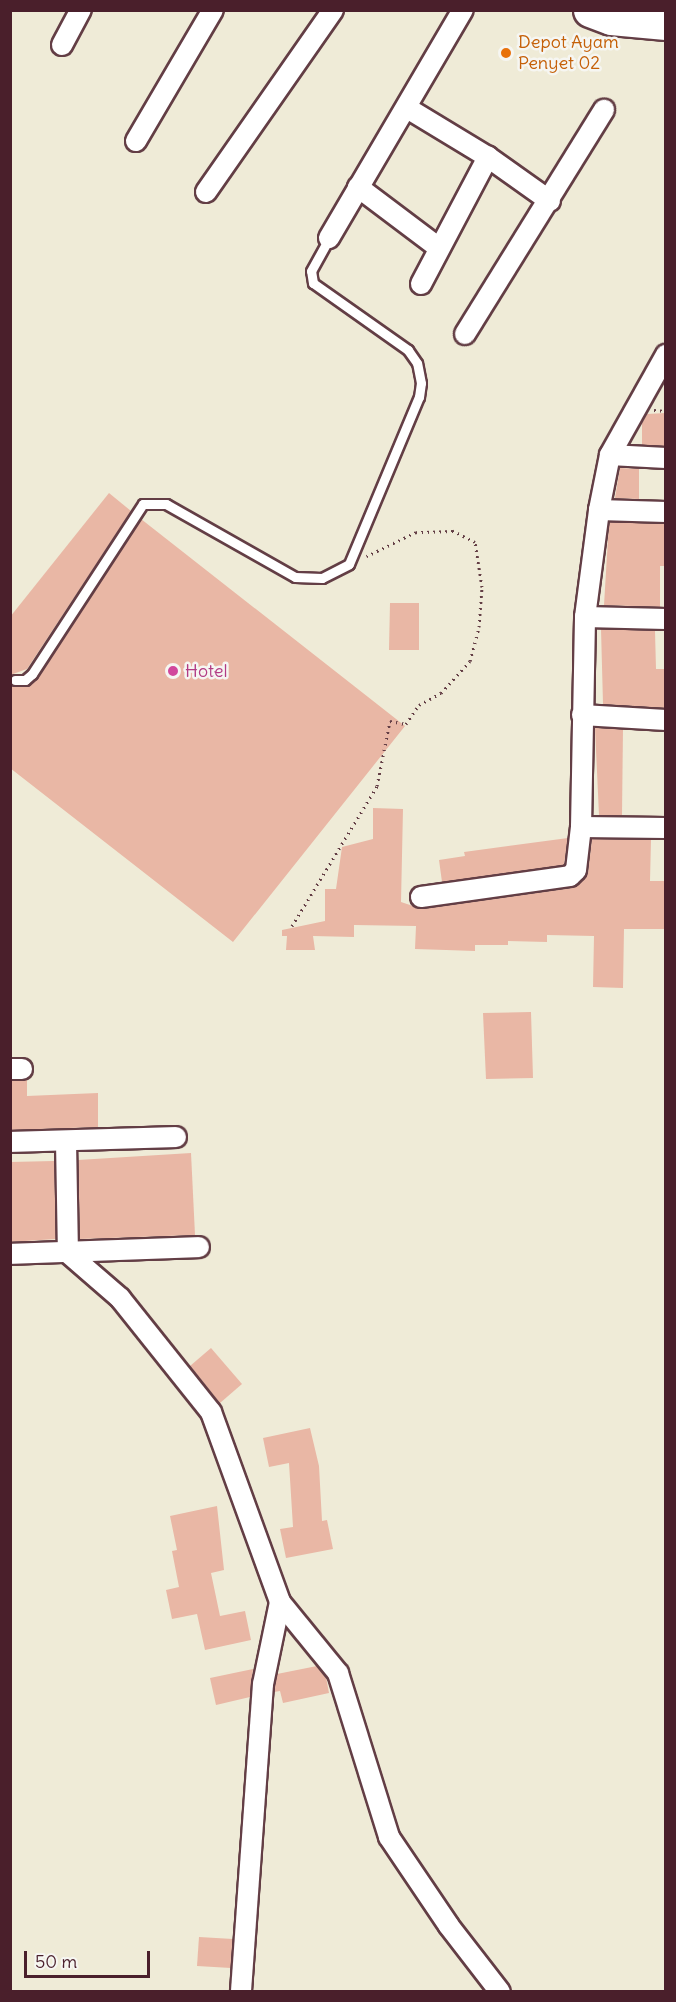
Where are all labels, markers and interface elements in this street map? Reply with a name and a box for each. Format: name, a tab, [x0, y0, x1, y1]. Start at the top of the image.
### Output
place label: Depot Ayam Penyet 02	[518, 32, 619, 74]
marker: Depot Ayam Penyet 02	[499, 46, 513, 60]
place label: Hotel	[185, 660, 228, 682]
marker: Hotel	[166, 664, 180, 678]
scale bar	[27, 1939, 153, 1977]
text: 50 m	[35, 1950, 77, 1973]

